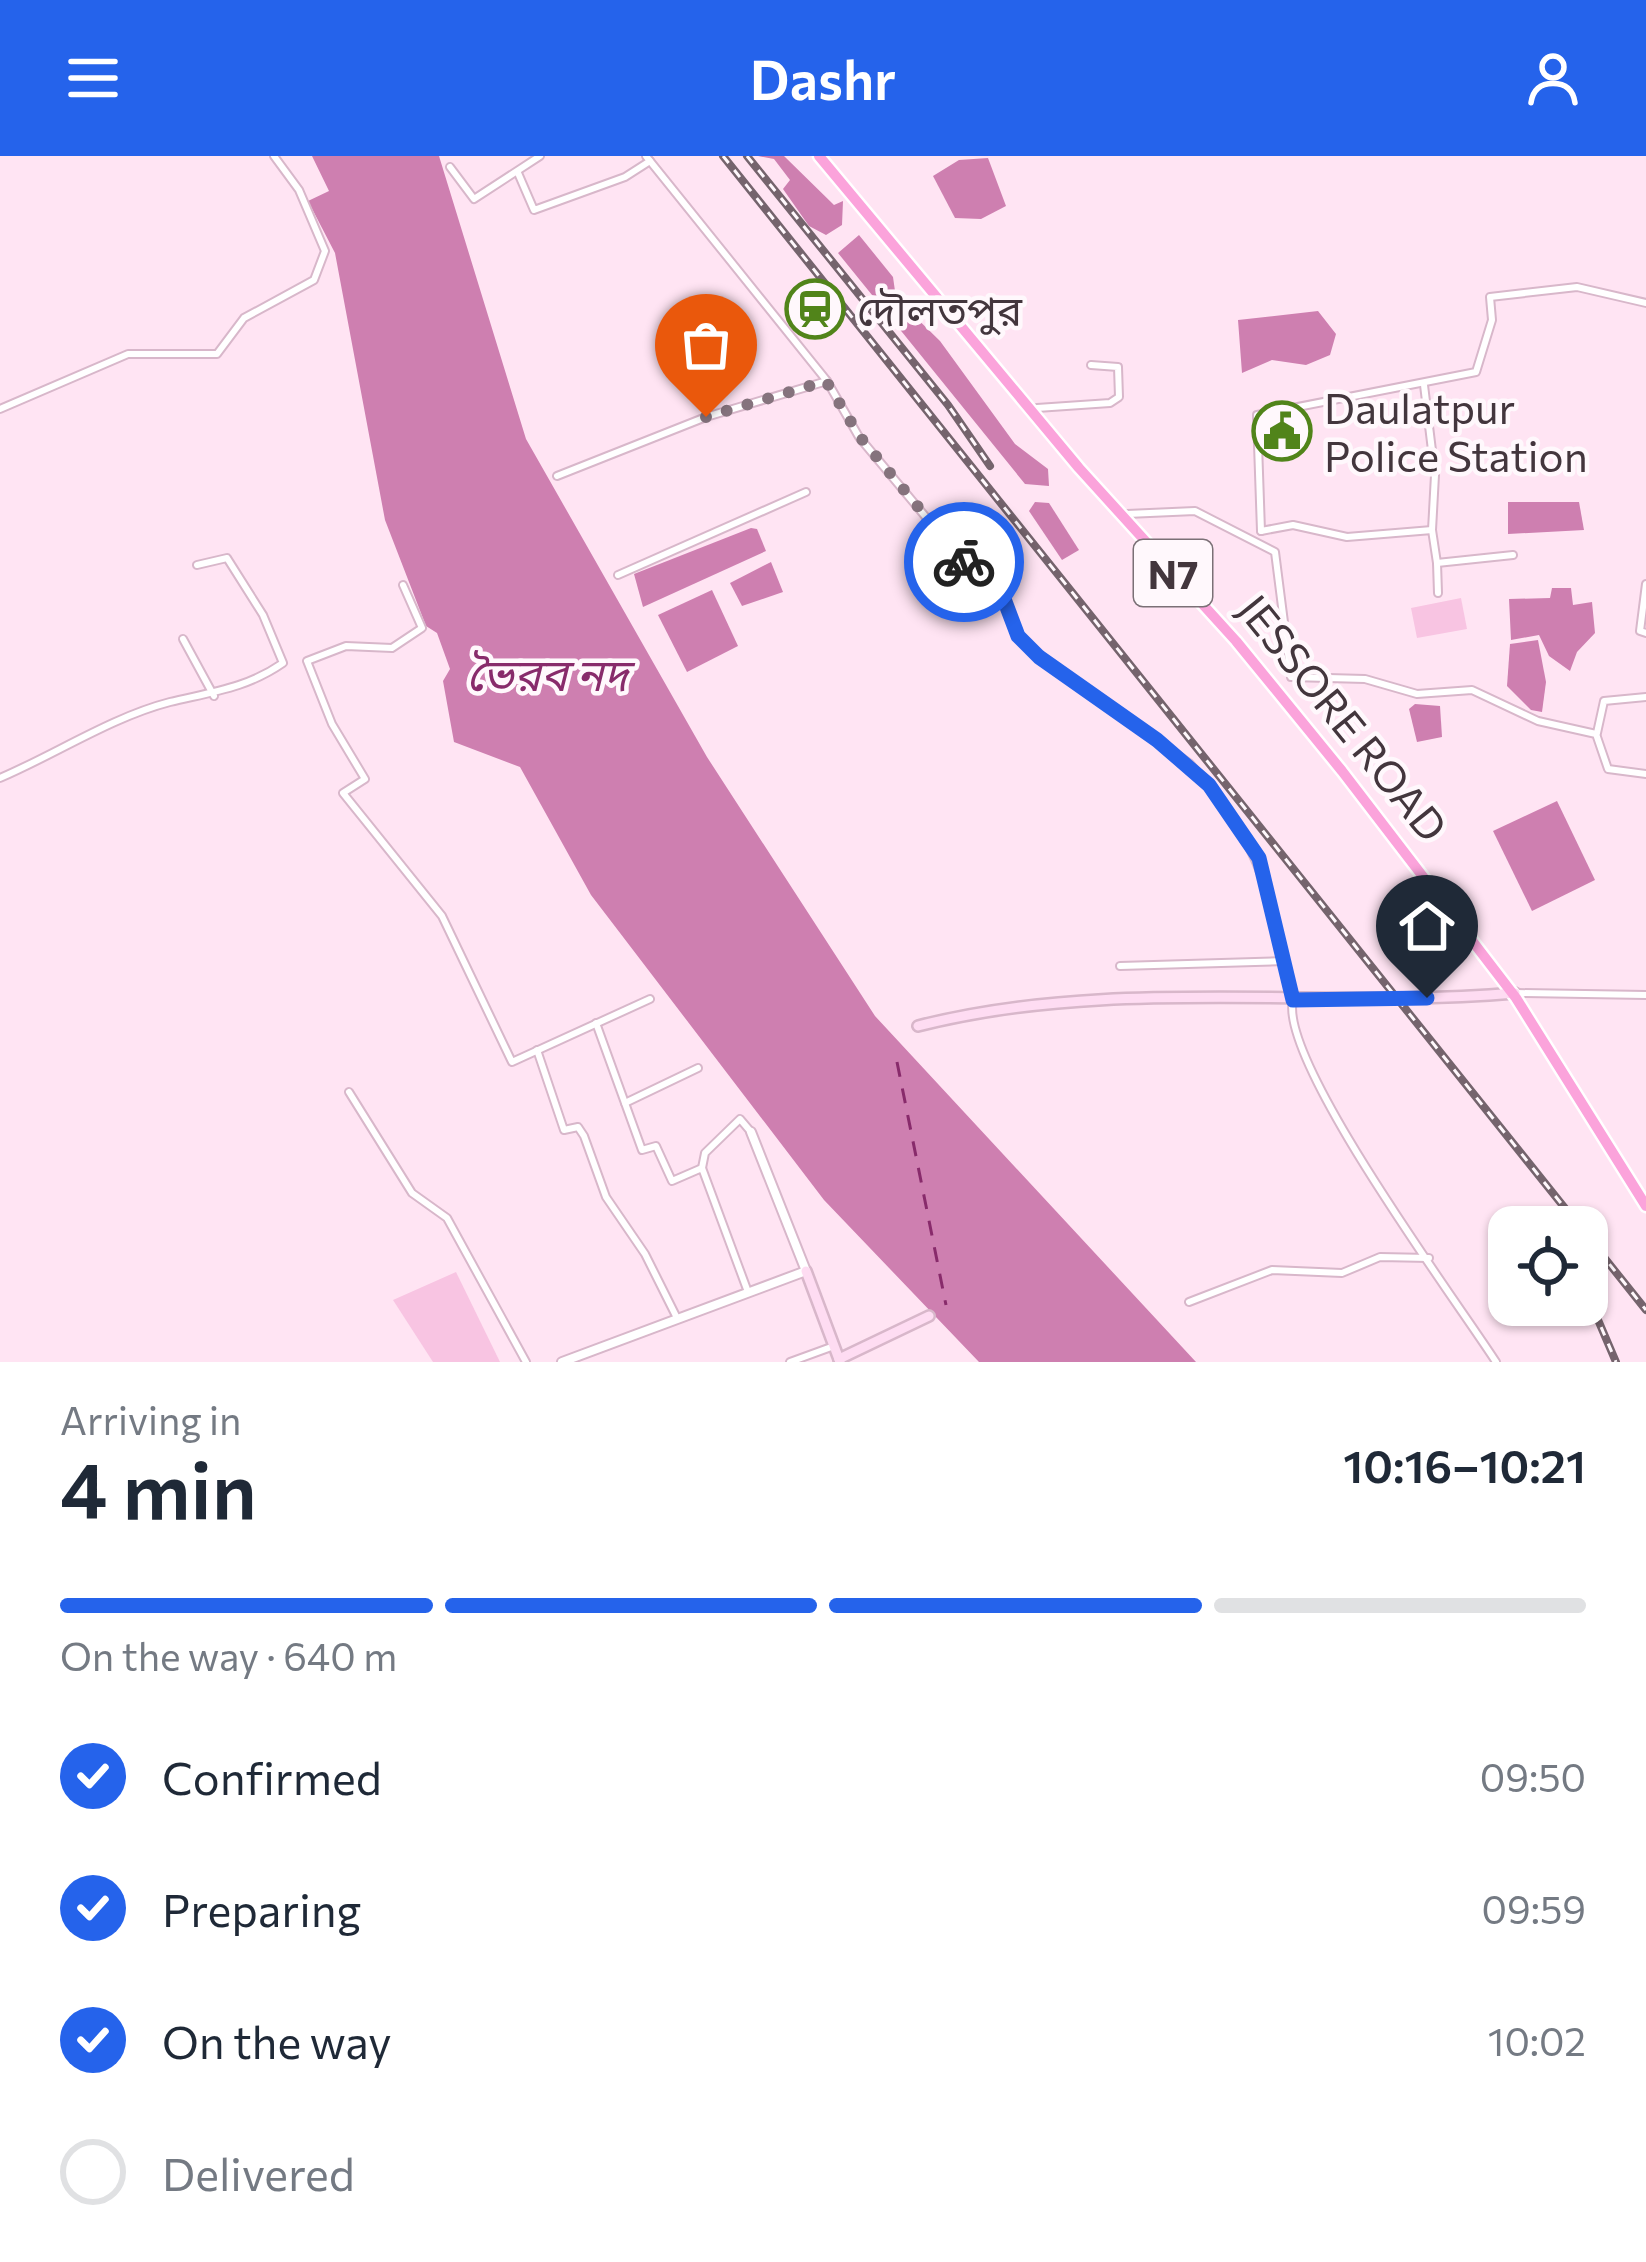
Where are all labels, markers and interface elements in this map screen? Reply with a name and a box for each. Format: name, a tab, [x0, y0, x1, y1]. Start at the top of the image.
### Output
icon: menu	[60, 45, 126, 111]
text: Dashr	[750, 45, 896, 111]
icon: person	[1520, 45, 1586, 111]
station icon: দৌলতপুর	[784, 278, 846, 340]
place label: দৌলতপুর	[857, 283, 1023, 336]
pin	[655, 294, 757, 417]
icon: bag	[673, 312, 739, 378]
place label: Daulatpur Police Station	[1324, 381, 1588, 481]
public building icon: Daulatpur Police Station	[1251, 400, 1313, 462]
courier	[904, 502, 1024, 622]
icon: bike	[931, 529, 997, 595]
road number: N7	[1134, 540, 1212, 606]
street label: JESSORE ROAD	[1229, 583, 1459, 851]
water label: ভৈরব নদ	[466, 645, 636, 700]
pin	[1376, 875, 1478, 998]
icon: home	[1394, 893, 1460, 959]
map controls	[1488, 1206, 1608, 1326]
button: locate	[1488, 1206, 1608, 1326]
text: Arriving in	[60, 1395, 241, 1443]
text: 10:16–10:21	[1343, 1437, 1586, 1492]
text: 4 min	[60, 1440, 257, 1535]
text: On the way · 640 m	[60, 1631, 397, 1679]
icon: check	[60, 1743, 126, 1809]
text: Confirmed	[162, 1749, 382, 1804]
text: 09:50	[1480, 1752, 1586, 1800]
icon: check	[60, 1875, 126, 1941]
text: Preparing	[162, 1881, 361, 1936]
text: 09:59	[1482, 1884, 1586, 1932]
icon: check	[60, 2007, 126, 2073]
text: On the way	[162, 2013, 392, 2068]
text: 10:02	[1488, 2016, 1586, 2064]
text: Delivered	[162, 2145, 355, 2200]

